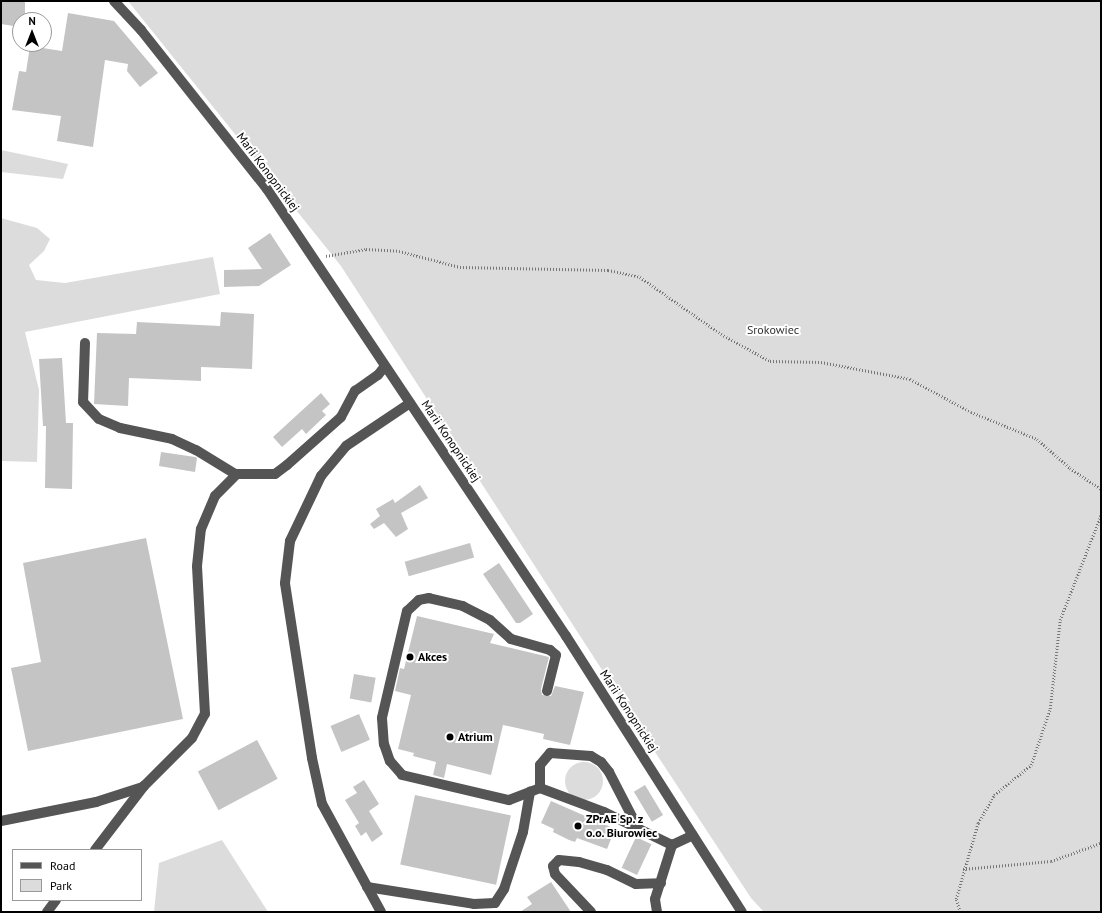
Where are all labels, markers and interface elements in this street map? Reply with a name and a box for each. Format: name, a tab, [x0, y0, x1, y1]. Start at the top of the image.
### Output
north arrow	[12, 12, 52, 52]
text: N	[28, 14, 36, 28]
street label: Marii Konopnickiej	[234, 130, 302, 214]
park label: Srokowiec	[747, 323, 799, 337]
street label: Marii Konopnickiej	[418, 397, 484, 485]
place label: Akces	[418, 650, 447, 664]
marker: Akces	[405, 652, 415, 662]
street label: Marii Konopnickiej	[597, 667, 661, 755]
place label: Atrium	[458, 730, 493, 744]
marker: Atrium	[445, 732, 455, 742]
place label: ZPrAE Sp. z o.o. Biurowiec	[586, 812, 658, 840]
marker: ZPrAE Sp. z o.o. Biurowiec	[573, 821, 583, 831]
legend	[12, 849, 142, 901]
text: Road	[50, 858, 75, 873]
text: Park	[50, 878, 72, 893]

